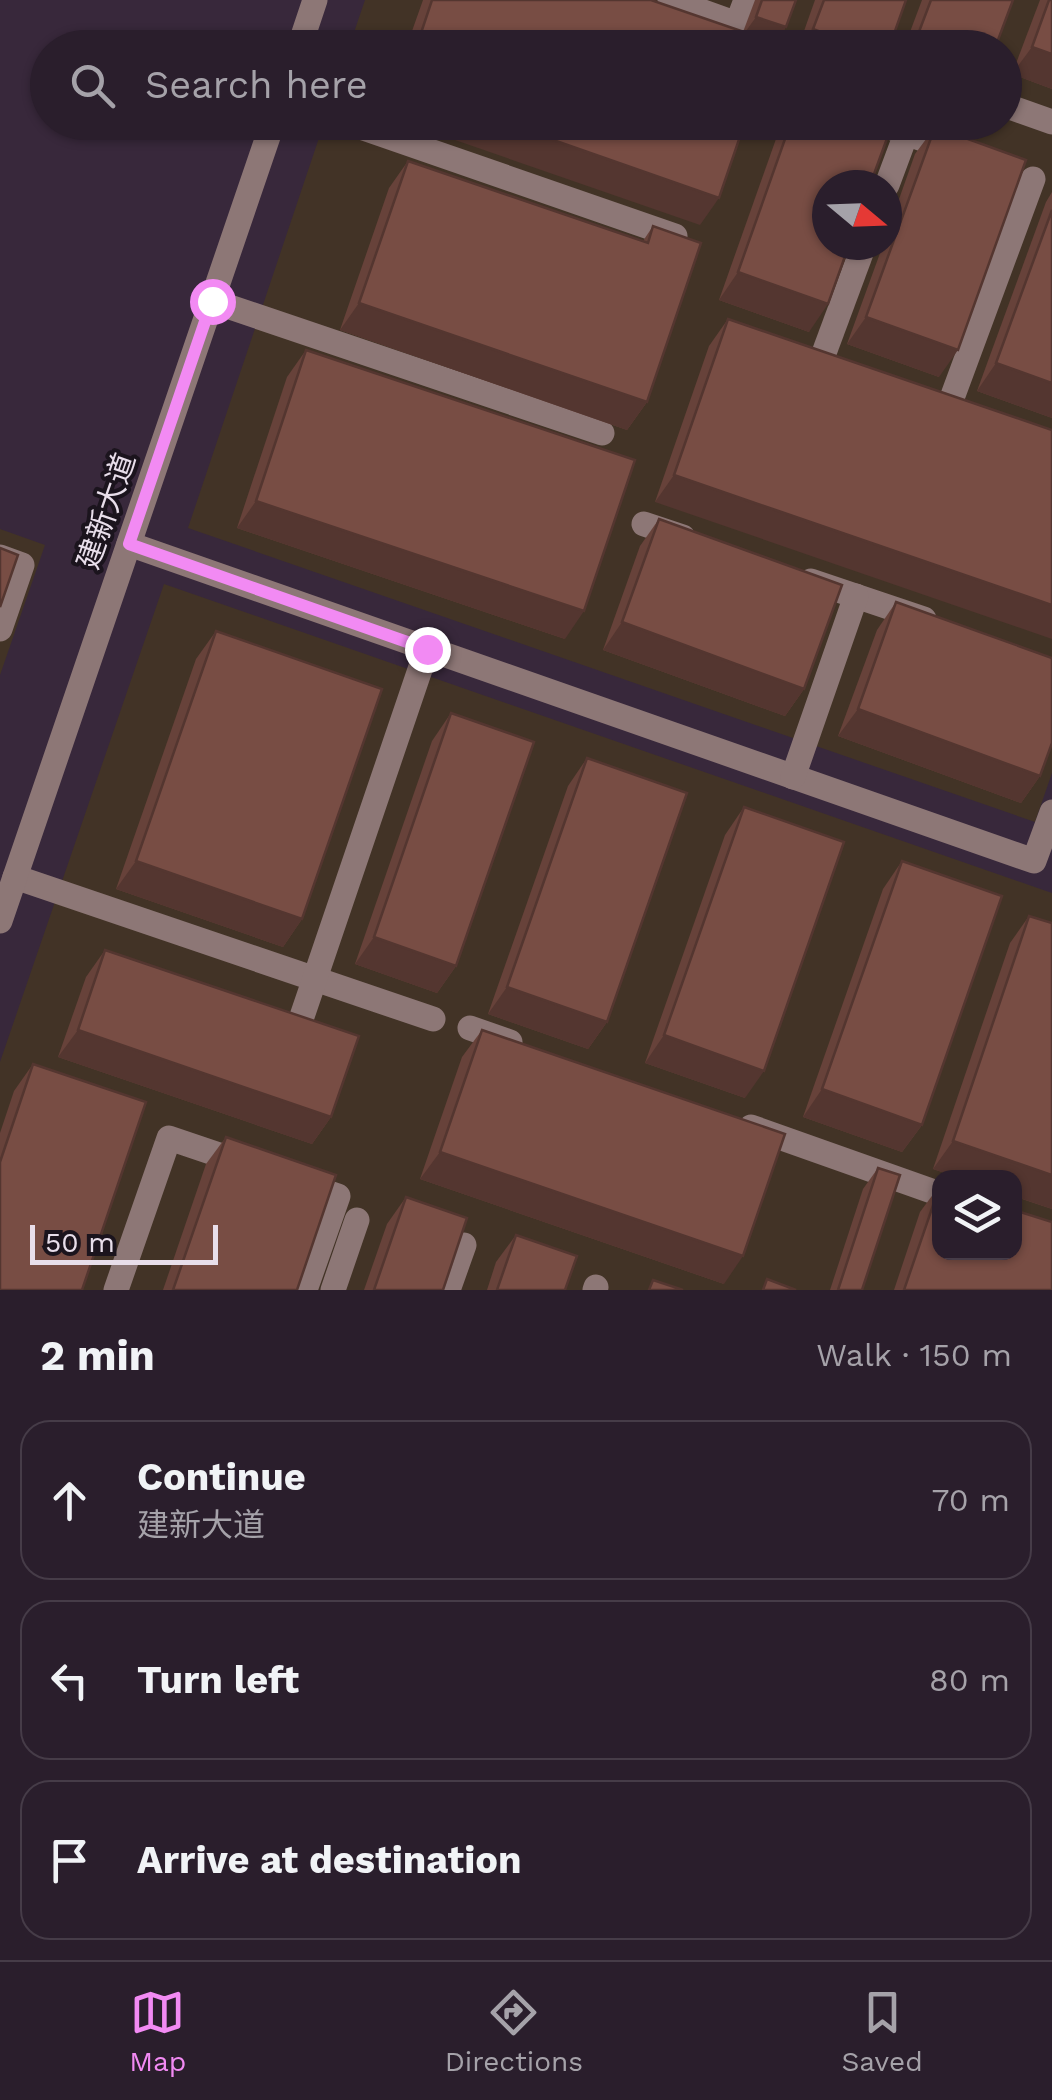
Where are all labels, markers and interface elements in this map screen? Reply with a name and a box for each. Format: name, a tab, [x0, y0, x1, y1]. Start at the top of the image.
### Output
search box	[30, 30, 1022, 140]
icon: search	[65, 58, 120, 113]
text: Search here	[145, 63, 368, 107]
north arrow	[812, 170, 902, 260]
route start	[190, 279, 236, 325]
street label: 建新大道	[70, 449, 142, 573]
route end	[405, 627, 451, 673]
map controls	[932, 1170, 1022, 1260]
button: layers	[932, 1170, 1022, 1260]
scale bar	[30, 1220, 218, 1264]
text: 50 m	[45, 1226, 115, 1259]
text: 2 min	[40, 1331, 155, 1380]
text: Walk · 150 m	[816, 1336, 1012, 1374]
text: Continue	[137, 1455, 306, 1499]
icon: ahead	[42, 1473, 97, 1528]
text: 70 m	[931, 1481, 1010, 1519]
text: 建新大道	[137, 1506, 265, 1544]
icon: left	[42, 1653, 97, 1708]
text: Turn left	[137, 1658, 299, 1702]
text: 80 m	[929, 1661, 1010, 1699]
icon: arrive	[42, 1833, 97, 1888]
text: Arrive at destination	[137, 1838, 522, 1882]
tab: Map	[129, 1985, 186, 2078]
tab: Directions	[445, 1985, 583, 2078]
tab: Saved	[841, 1985, 923, 2078]

